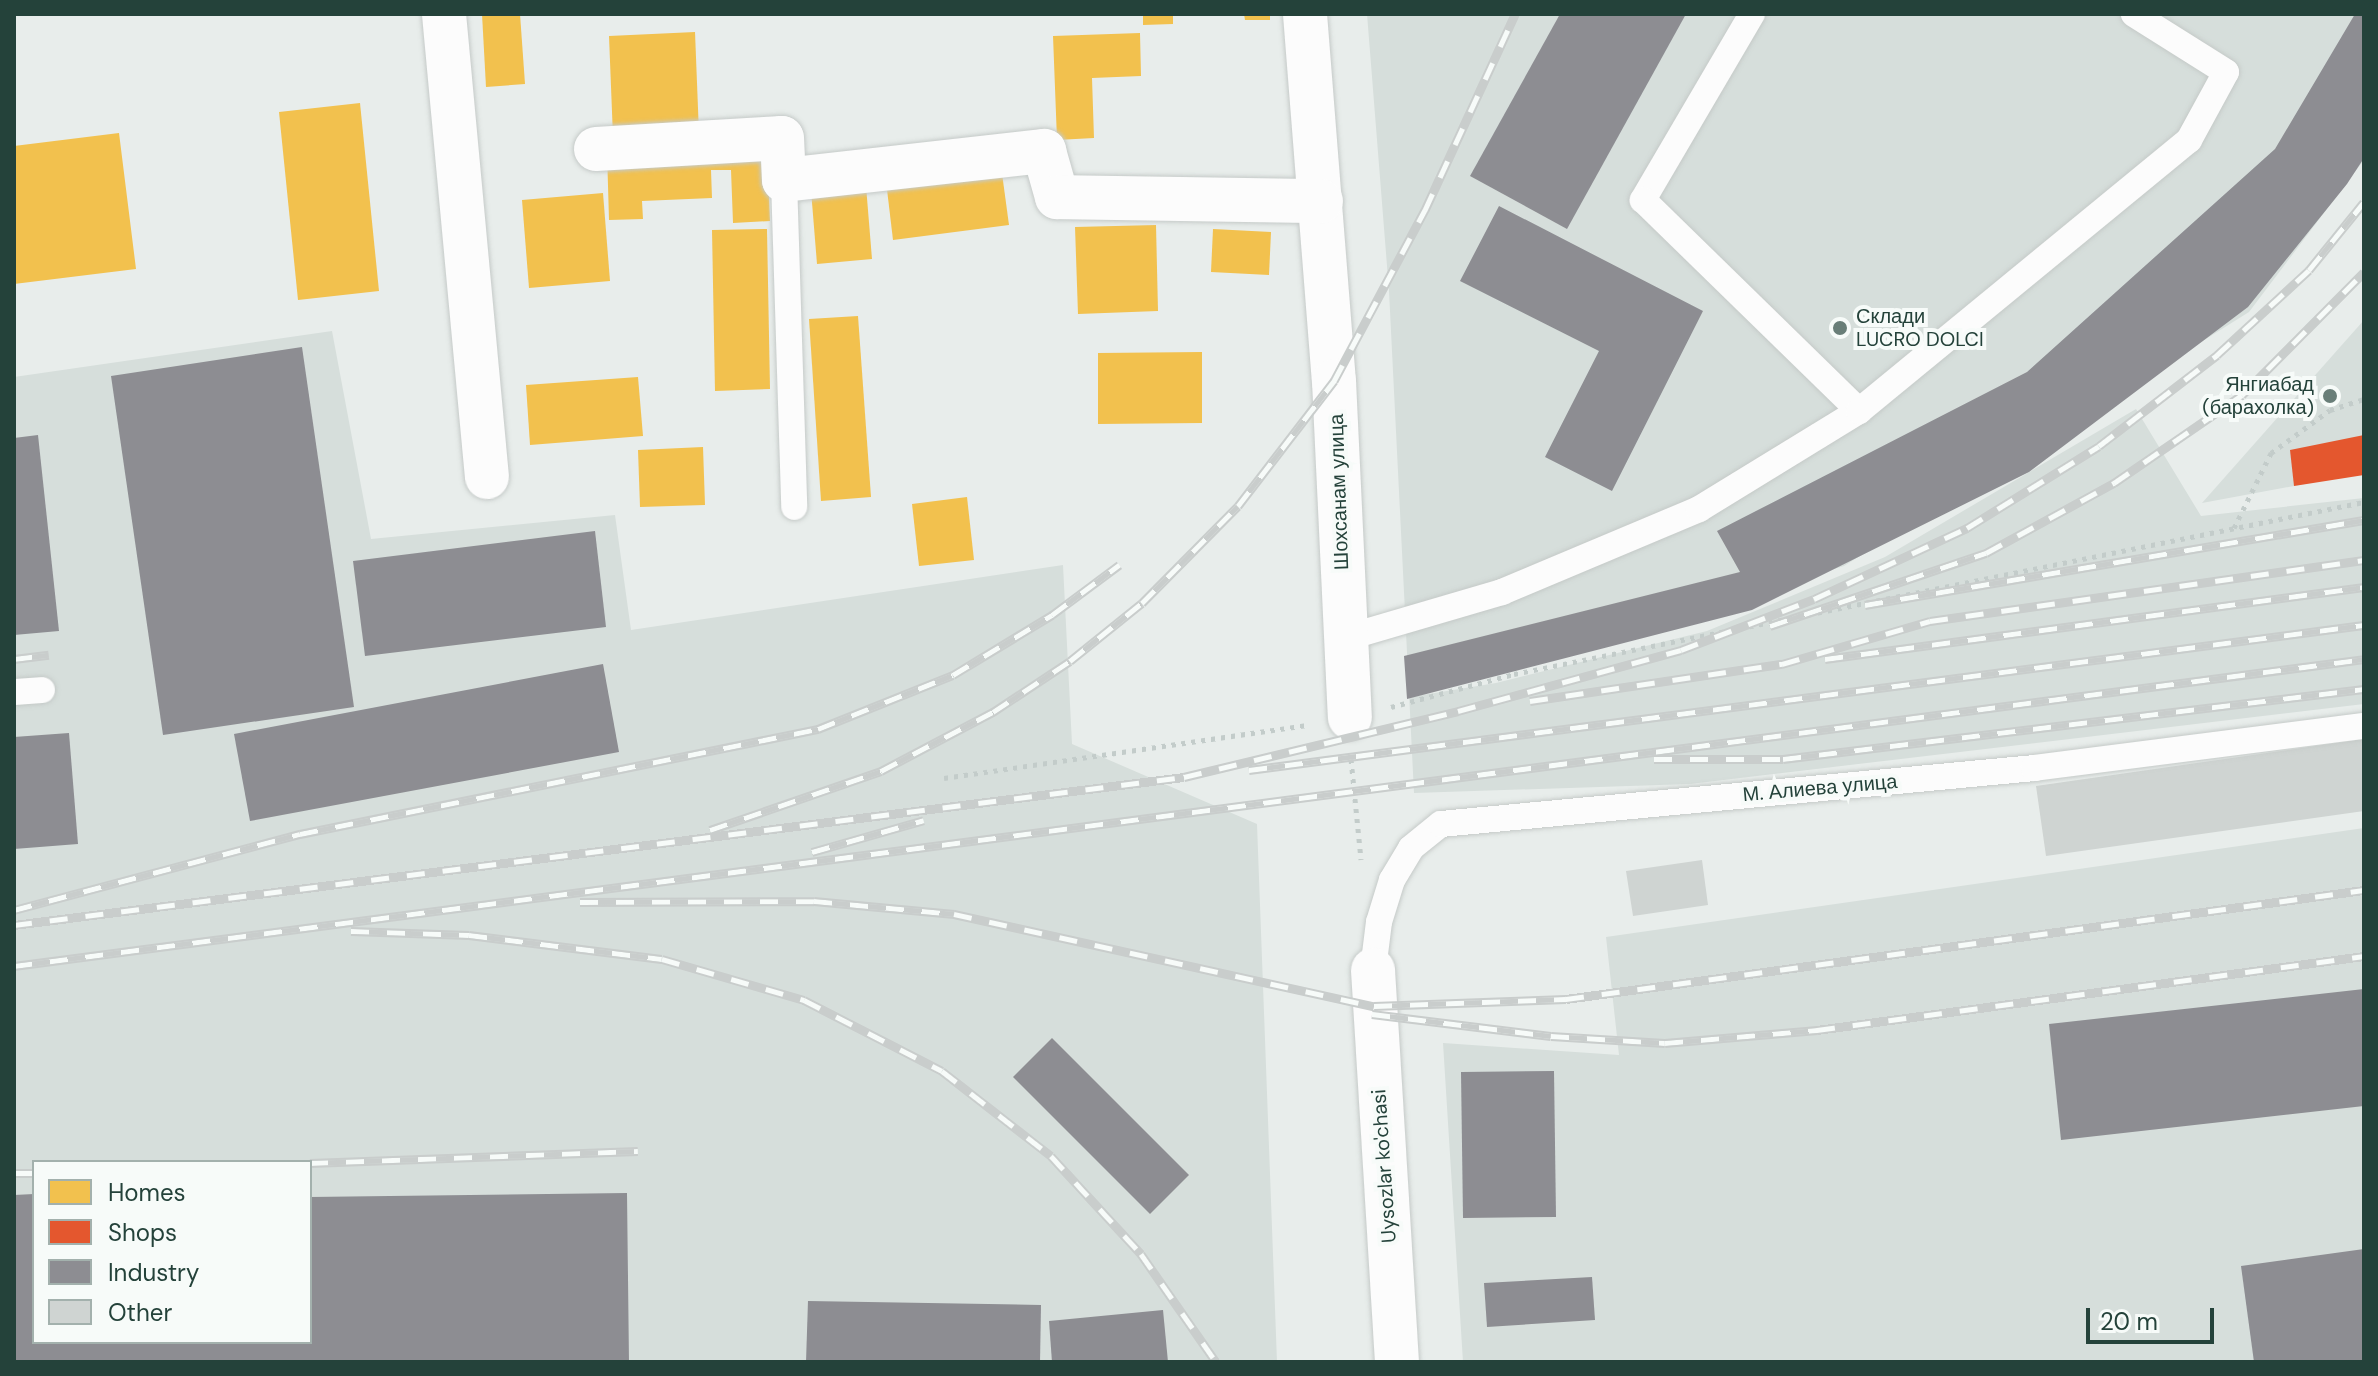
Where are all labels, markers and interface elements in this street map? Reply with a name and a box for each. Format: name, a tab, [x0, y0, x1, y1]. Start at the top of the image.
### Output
place label: Склади LUCRO DOLCI	[1856, 304, 1984, 351]
marker: Склади LUCRO DOLCI	[1831, 319, 1849, 337]
place label: Янгиабад (барахолка)	[2202, 372, 2314, 419]
marker: Янгиабад (барахолка)	[2321, 387, 2339, 405]
street label: Шохсанам улица	[1324, 413, 1354, 571]
street label: М. Алиева улица	[1742, 769, 1898, 807]
street label: Uysozlar ko'chasi	[1367, 1088, 1401, 1244]
legend	[32, 1160, 312, 1344]
text: Homes	[108, 1177, 186, 1208]
text: Shops	[108, 1217, 177, 1248]
text: Industry	[108, 1257, 199, 1288]
scale bar	[2090, 1292, 2218, 1342]
text: Other	[108, 1297, 172, 1328]
text: 20 m	[2100, 1306, 2158, 1337]

